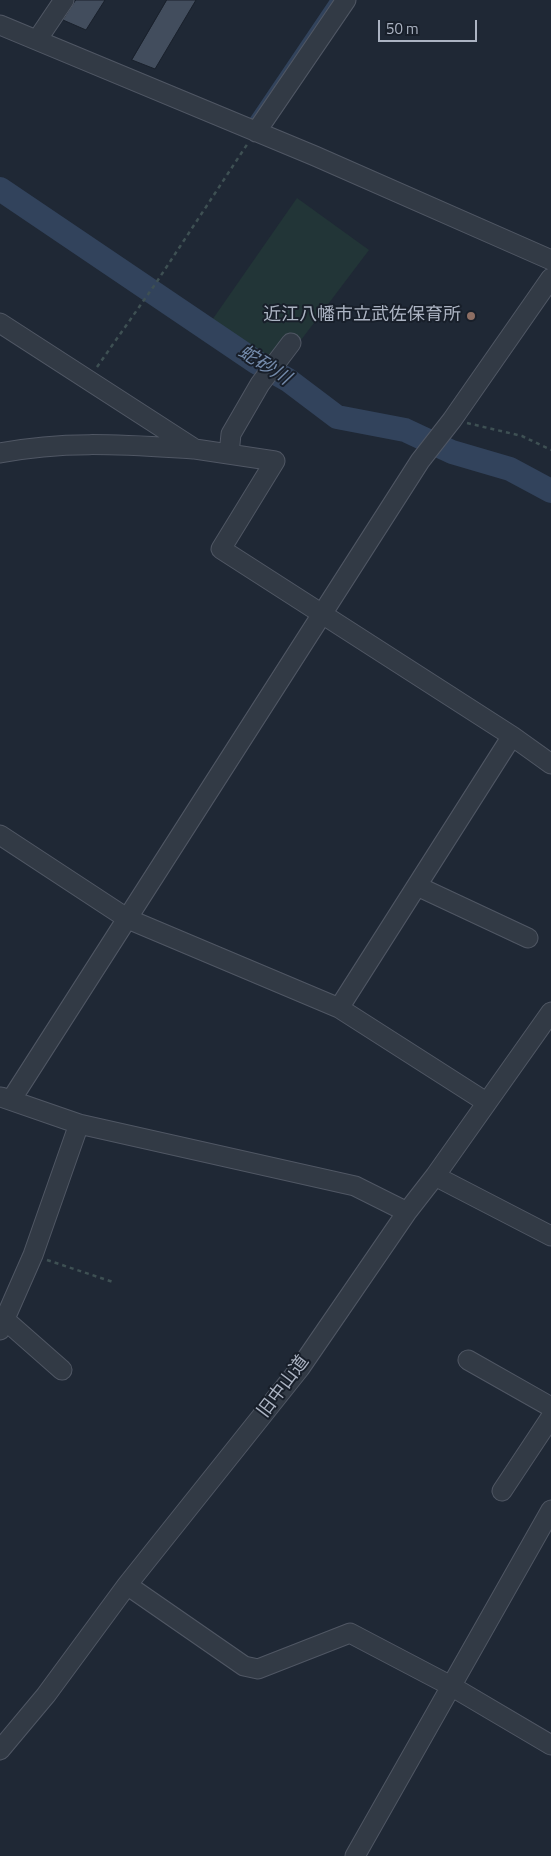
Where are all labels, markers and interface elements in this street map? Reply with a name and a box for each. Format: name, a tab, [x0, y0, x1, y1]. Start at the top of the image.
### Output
scale bar	[381, 10, 480, 42]
text: 50 m	[386, 17, 419, 40]
place label: 近江八幡市立武佐保育所	[263, 305, 461, 327]
marker: 近江八幡市立武佐保育所	[465, 310, 477, 322]
water label: 蛇砂川	[234, 341, 294, 391]
street label: 旧中山道	[254, 1352, 314, 1422]

